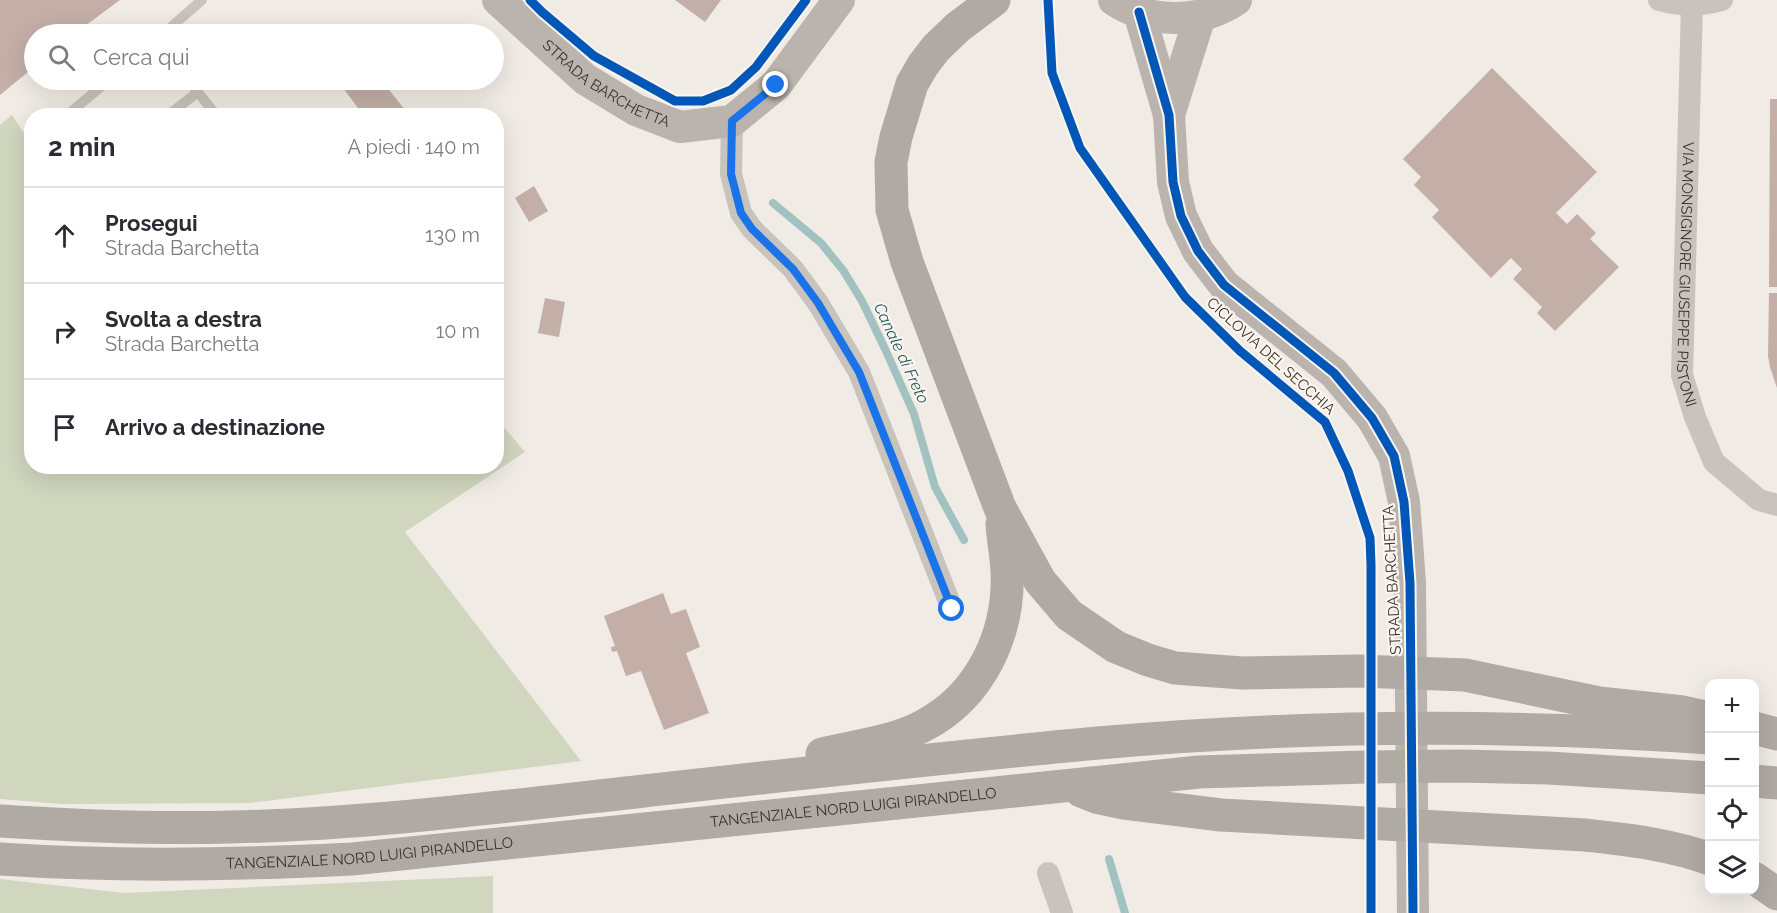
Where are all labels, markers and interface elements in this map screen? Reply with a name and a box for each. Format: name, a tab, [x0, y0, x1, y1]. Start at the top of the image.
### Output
search box	[24, 24, 504, 90]
street label: STRADA BARCHETTA	[539, 36, 672, 131]
icon: search	[45, 41, 78, 74]
text: Cerca qui	[93, 44, 190, 70]
route end	[762, 71, 788, 97]
text: 2 min	[48, 132, 115, 162]
text: A piedi · 140 m	[348, 135, 480, 159]
street label: VIA MONSIGNORE GIUSEPPE PISTONI	[1673, 142, 1700, 409]
text: Prosegui	[105, 210, 198, 236]
icon: ahead	[48, 219, 81, 252]
text: 130 m	[425, 223, 480, 247]
text: Strada Barchetta	[105, 236, 260, 260]
street label: CICLOVIA DEL SECCHIA	[1203, 294, 1339, 418]
water label: Canale di Freto	[870, 300, 933, 406]
text: Svolta a destra	[105, 306, 262, 332]
icon: right	[48, 315, 81, 348]
text: 10 m	[436, 319, 480, 343]
text: Strada Barchetta	[105, 332, 260, 356]
icon: arrive	[48, 411, 81, 444]
text: Arrivo a destinazione	[105, 414, 325, 440]
street label: STRADA BARCHETTA	[1379, 505, 1405, 655]
route start	[938, 595, 964, 621]
map controls	[1705, 679, 1759, 895]
button: +	[1705, 679, 1759, 733]
button: −	[1705, 733, 1759, 787]
street label: TANGENZIALE NORD LUIGI PIRANDELLO	[709, 784, 997, 831]
button: locate	[1705, 787, 1759, 841]
street label: TANGENZIALE NORD LUIGI PIRANDELLO	[226, 834, 514, 873]
button: layers	[1705, 841, 1759, 895]

